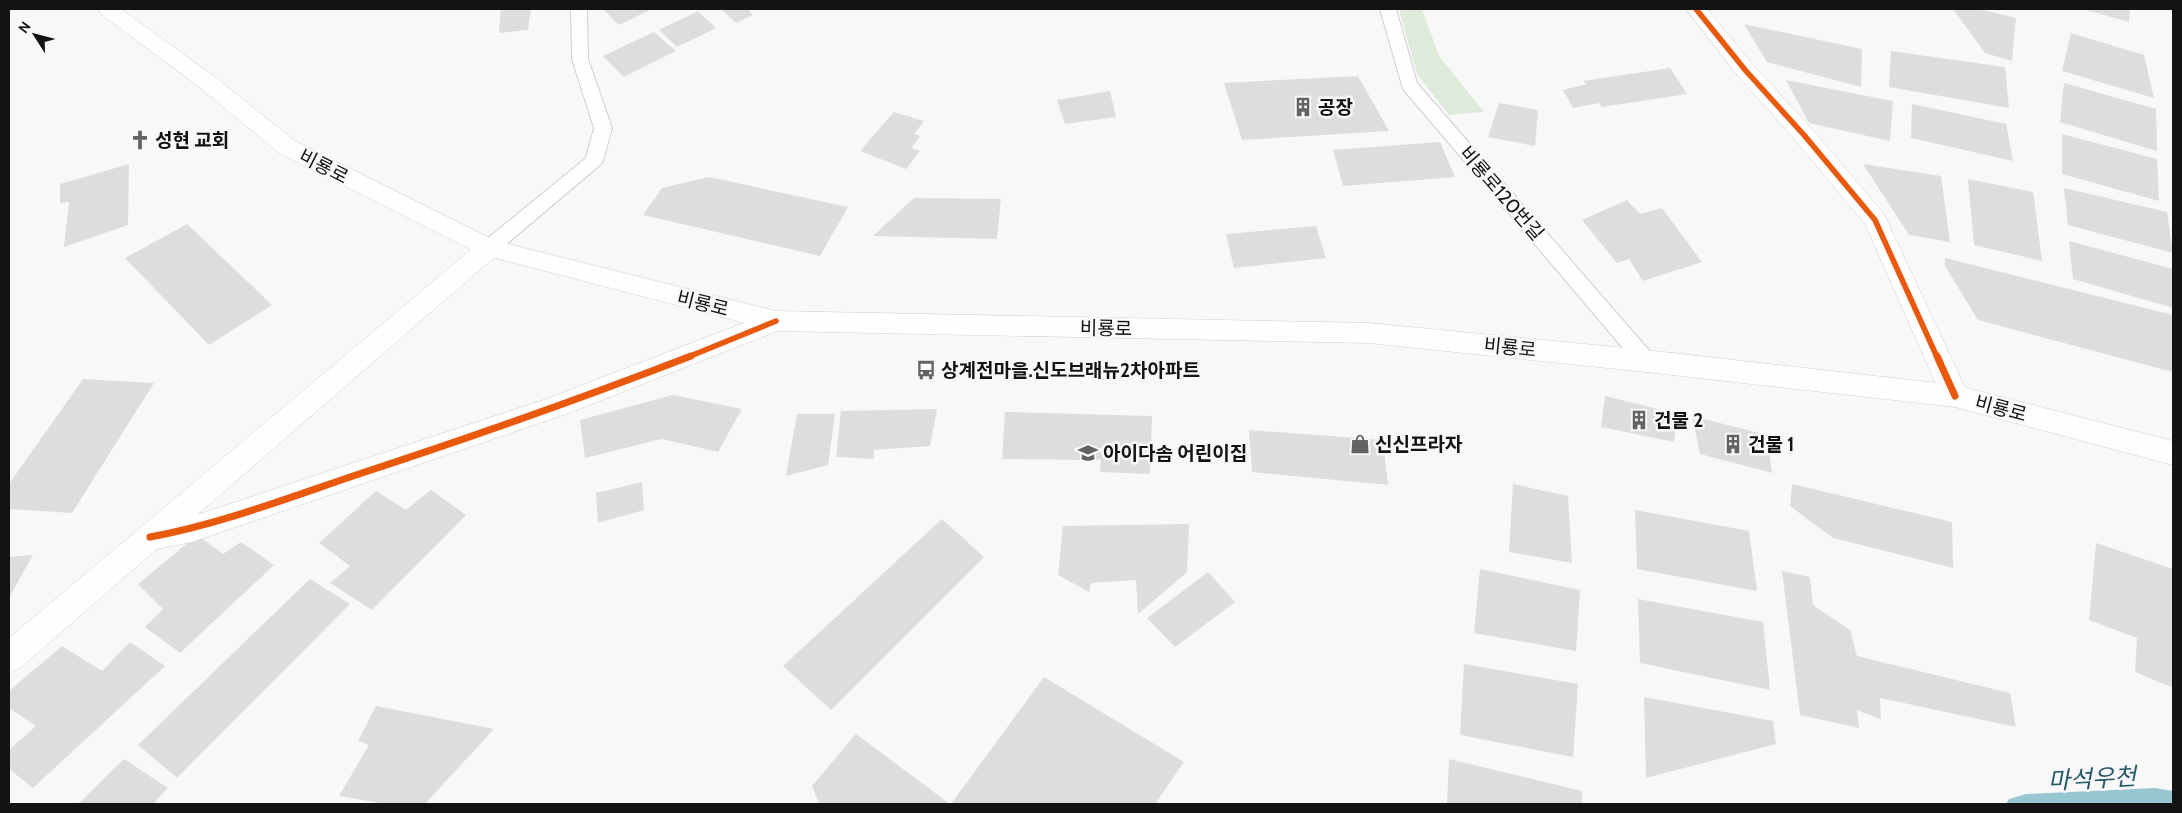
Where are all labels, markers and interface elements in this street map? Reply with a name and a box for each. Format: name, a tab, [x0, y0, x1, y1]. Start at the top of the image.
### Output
north arrow	[10, 10, 60, 60]
text: N	[14, 18, 35, 37]
building icon: 공장	[1292, 96, 1314, 118]
place label: 공장	[1318, 96, 1353, 119]
church icon: 성현 교회	[129, 129, 151, 151]
place label: 성현 교회	[155, 129, 229, 152]
street label: 비룡로120번길	[1455, 142, 1549, 245]
street label: 비룡로	[295, 144, 352, 189]
street label: 비룡로	[675, 286, 731, 321]
street label: 비룡로	[1080, 317, 1132, 340]
street label: 비룡로	[1483, 333, 1537, 362]
bus stop icon: 상계전마을.신도브래뉴2차아파트	[915, 359, 937, 381]
place label: 상계전마을.신도브래뉴2차아파트	[941, 359, 1200, 382]
street label: 비룡로	[1973, 391, 2029, 426]
building icon: 건물 2	[1628, 409, 1650, 431]
place label: 건물 2	[1654, 409, 1703, 432]
shop icon: 신신프라자	[1349, 433, 1371, 455]
place label: 신신프라자	[1375, 433, 1463, 456]
building icon: 건물 1	[1722, 433, 1744, 455]
place label: 건물 1	[1748, 433, 1794, 456]
school or university icon: 아이다솜 어린이집	[1077, 442, 1099, 464]
place label: 아이다솜 어린이집	[1103, 442, 1247, 465]
water label: 마석우천	[2047, 762, 2140, 795]

